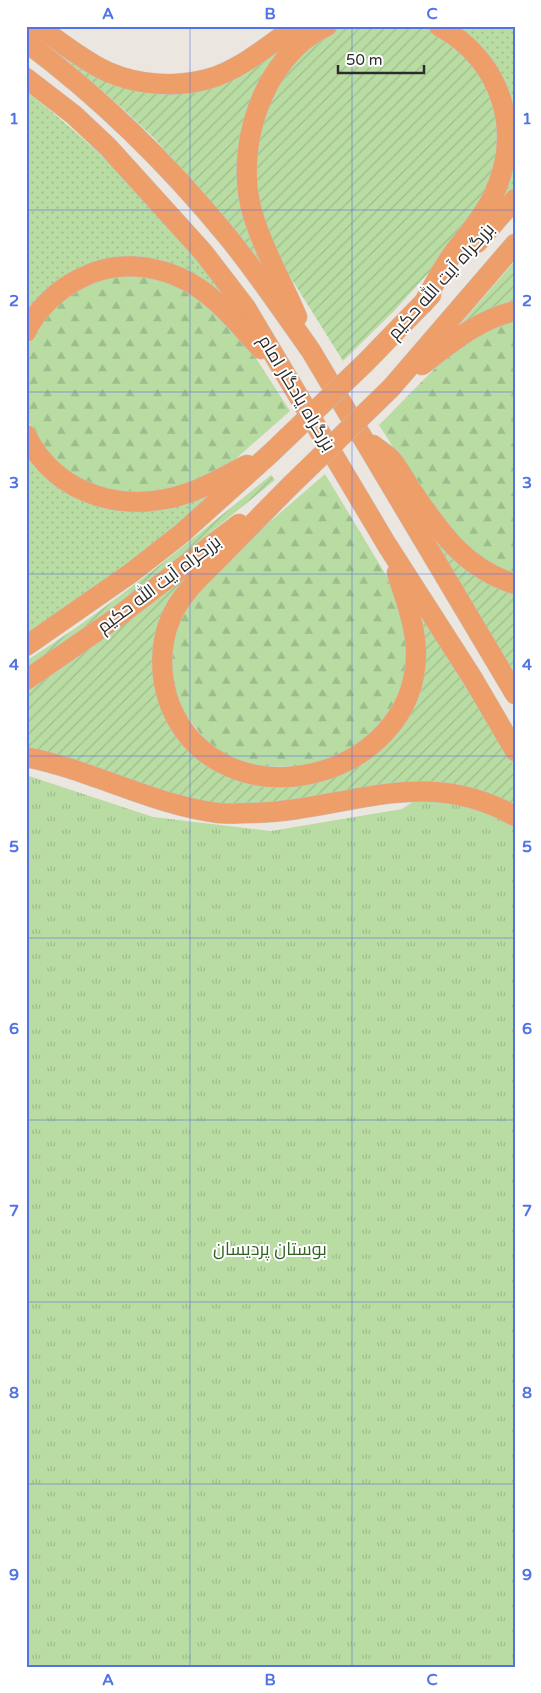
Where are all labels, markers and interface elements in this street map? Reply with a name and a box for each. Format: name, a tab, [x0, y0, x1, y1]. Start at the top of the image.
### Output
text: A	[102, 4, 114, 24]
text: B	[264, 4, 276, 24]
text: C	[426, 4, 438, 24]
scale bar	[338, 42, 425, 74]
text: 50 m	[346, 51, 383, 69]
text: 1	[9, 109, 19, 129]
text: 1	[522, 109, 532, 129]
street label: بزرگراه آیت الله حکیم	[382, 218, 500, 344]
text: 2	[9, 291, 19, 311]
text: 2	[522, 291, 532, 311]
street label: بزرگراه یادگار امام	[253, 331, 340, 455]
text: 3	[9, 473, 19, 493]
text: 3	[522, 473, 532, 493]
street label: بزرگراه آیت الله حکیم	[92, 530, 226, 638]
text: 4	[9, 655, 19, 675]
text: 4	[522, 655, 532, 675]
text: 5	[9, 837, 19, 857]
text: 5	[522, 837, 532, 857]
text: 6	[9, 1019, 19, 1039]
text: 6	[522, 1019, 532, 1039]
text: 7	[9, 1201, 19, 1221]
text: 7	[522, 1201, 532, 1221]
park label: بوستان پردیسان	[213, 1238, 327, 1261]
text: 8	[9, 1383, 19, 1403]
text: 8	[522, 1383, 532, 1403]
text: 9	[9, 1565, 19, 1585]
text: 9	[522, 1565, 532, 1585]
text: A	[102, 1670, 114, 1690]
text: B	[264, 1670, 276, 1690]
text: C	[426, 1670, 438, 1690]

